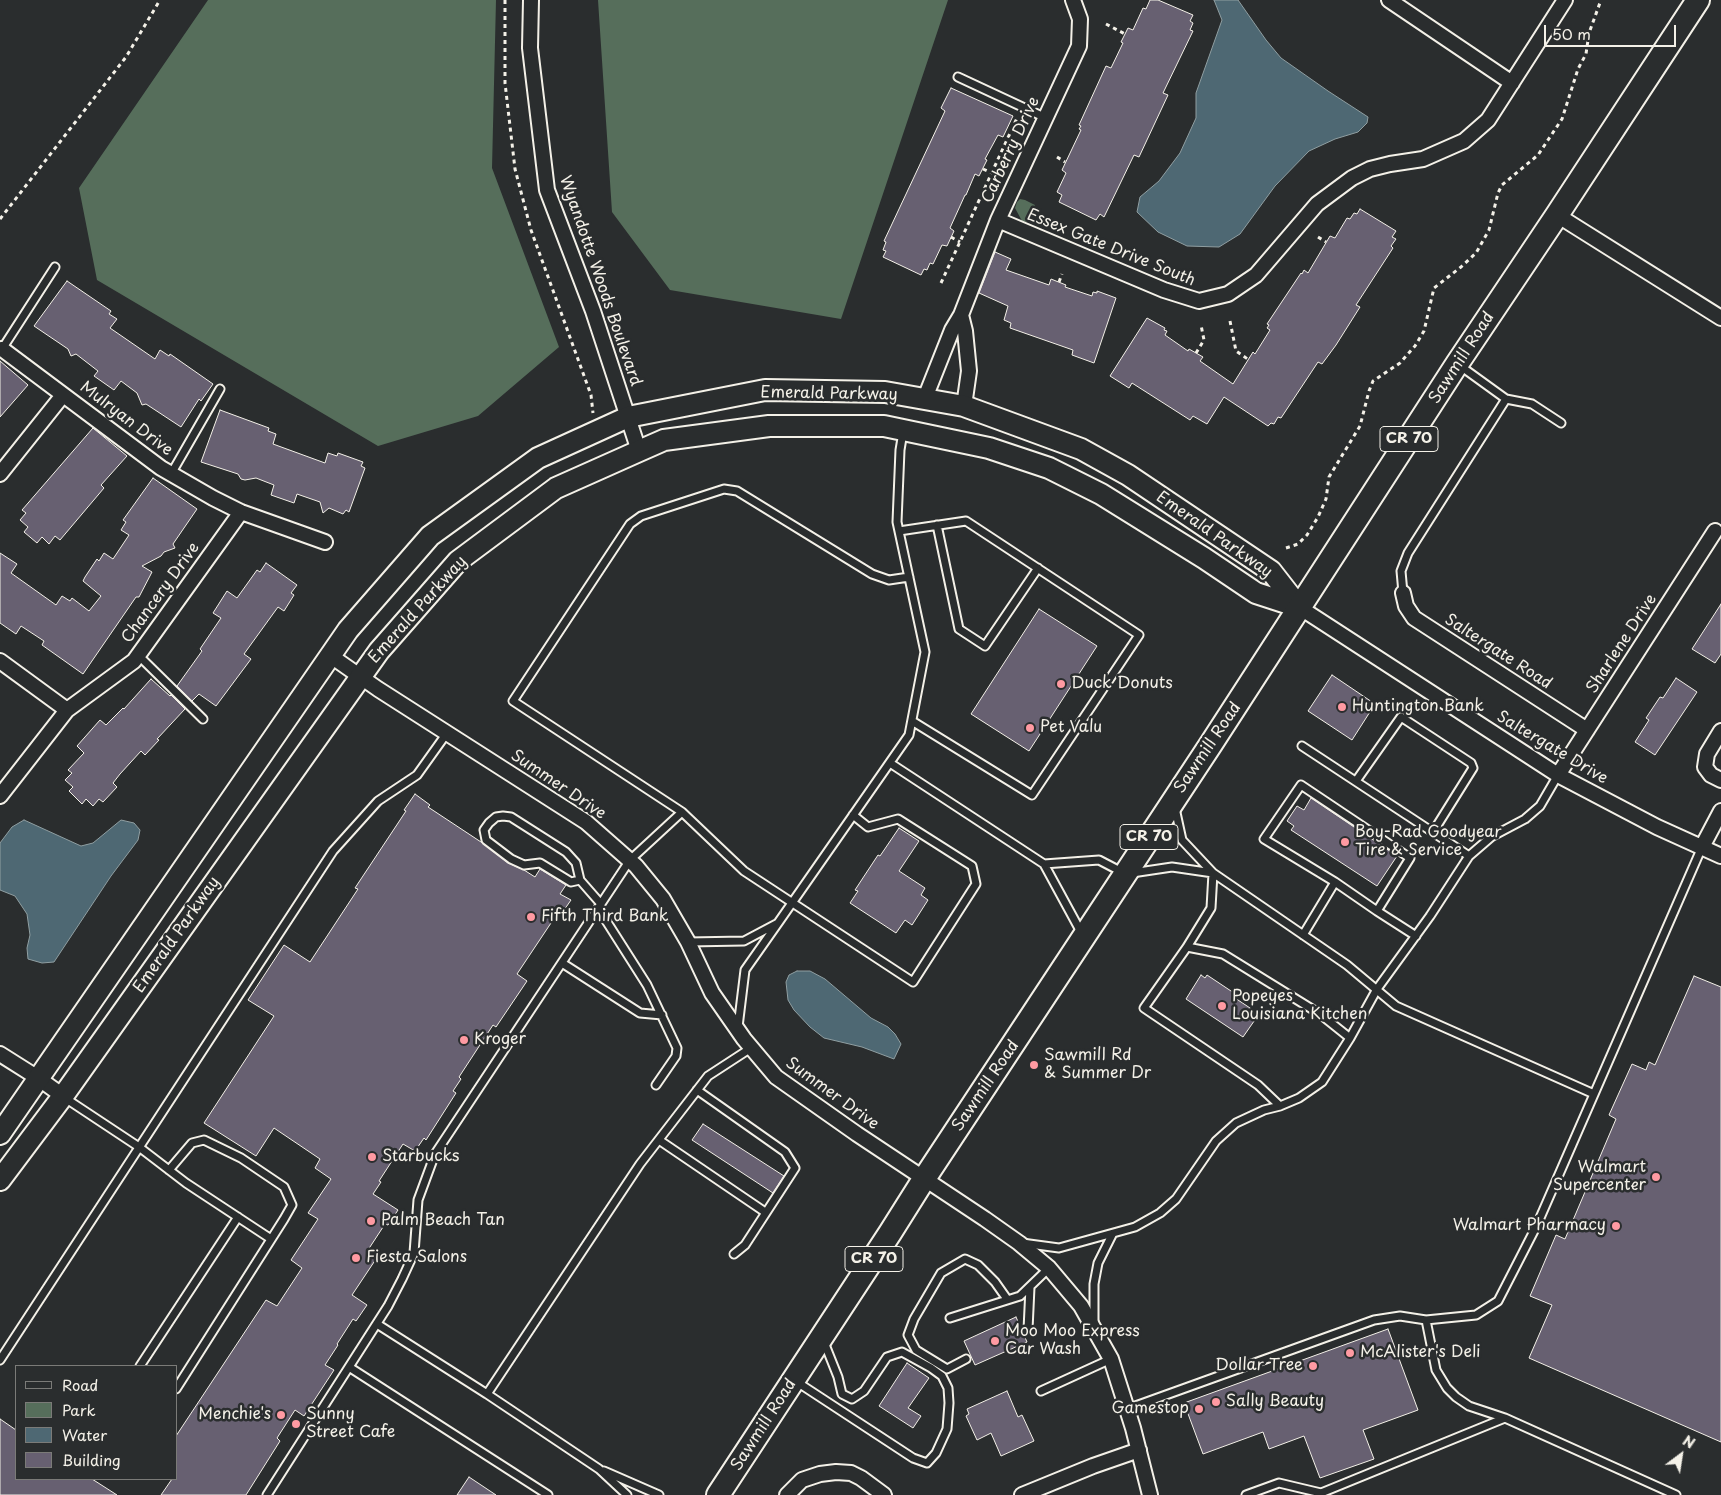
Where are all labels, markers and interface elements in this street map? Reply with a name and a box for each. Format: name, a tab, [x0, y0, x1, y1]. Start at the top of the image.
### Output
scale bar	[1546, 15, 1678, 47]
text: 50 m	[1552, 22, 1591, 45]
street label: Carberry Drive	[978, 94, 1044, 206]
street label: Wyandotte Woods Boulevard	[555, 173, 645, 389]
street label: Essex Gate Drive South	[1024, 205, 1198, 291]
street label: Sawmill Road	[1425, 308, 1499, 408]
street label: Mulryan Drive	[76, 378, 176, 460]
street label: Emerald Parkway	[760, 383, 898, 405]
road number: CR 70	[1380, 426, 1438, 452]
street label: Emerald Parkway	[1152, 488, 1276, 582]
street label: Chancery Drive	[118, 539, 204, 647]
street label: Emerald Parkway	[365, 553, 471, 667]
street label: Sharlene Drive	[1583, 591, 1661, 697]
street label: Saltergate Road	[1441, 610, 1555, 694]
place label: Duck Donuts	[1071, 674, 1173, 694]
marker: Duck Donuts	[1055, 678, 1067, 690]
place label: Huntington Bank	[1352, 697, 1484, 717]
street label: Sawmill Road	[1171, 699, 1245, 797]
marker: Huntington Bank	[1336, 701, 1348, 713]
street label: Saltergate Drive	[1493, 707, 1611, 789]
place label: Pet Valu	[1040, 718, 1102, 738]
marker: Pet Valu	[1024, 722, 1036, 734]
street label: Summer Drive	[507, 746, 609, 824]
place label: Boy-Rad Goodyear Tire & Service	[1355, 823, 1501, 861]
road number: CR 70	[1120, 824, 1178, 850]
marker: Boy-Rad Goodyear Tire & Service	[1339, 836, 1351, 848]
street label: Emerald Parkway	[130, 873, 224, 997]
place label: Fifth Third Bank	[541, 907, 669, 927]
marker: Fifth Third Bank	[525, 911, 537, 923]
place label: Popeyes Louisiana Kitchen	[1232, 987, 1367, 1025]
marker: Popeyes Louisiana Kitchen	[1216, 1000, 1228, 1012]
place label: Kroger	[474, 1030, 526, 1050]
marker: Kroger	[458, 1034, 470, 1046]
street label: Sawmill Road	[949, 1037, 1023, 1135]
place label: Sawmill Rd & Summer Dr	[1044, 1046, 1151, 1084]
street label: Summer Drive	[782, 1054, 882, 1134]
marker: Sawmill Rd & Summer Dr	[1028, 1059, 1040, 1071]
place label: Starbucks	[382, 1147, 459, 1167]
marker: Starbucks	[366, 1151, 378, 1163]
place label: Walmart Supercenter	[1553, 1158, 1646, 1196]
marker: Walmart Supercenter	[1650, 1171, 1662, 1183]
place label: Palm Beach Tan	[381, 1211, 505, 1231]
marker: Palm Beach Tan	[365, 1215, 377, 1227]
place label: Walmart Pharmacy	[1453, 1216, 1606, 1236]
marker: Walmart Pharmacy	[1610, 1220, 1622, 1232]
road number: CR 70	[845, 1246, 903, 1272]
place label: Fiesta Salons	[366, 1248, 467, 1268]
marker: Fiesta Salons	[350, 1252, 362, 1264]
place label: Moo Moo Express Car Wash	[1005, 1322, 1140, 1360]
marker: Moo Moo Express Car Wash	[989, 1335, 1001, 1347]
place label: McAlister's Deli	[1360, 1343, 1481, 1363]
marker: McAlister's Deli	[1344, 1347, 1356, 1359]
place label: Dollar Tree	[1215, 1356, 1303, 1376]
marker: Dollar Tree	[1307, 1360, 1319, 1372]
legend	[15, 1365, 178, 1480]
text: Road	[62, 1373, 98, 1396]
street label: Sawmill Road	[727, 1375, 801, 1475]
place label: Sally Beauty	[1226, 1392, 1324, 1412]
marker: Sally Beauty	[1210, 1396, 1222, 1408]
text: Park	[62, 1398, 96, 1421]
place label: Gamestop	[1111, 1399, 1189, 1419]
marker: Gamestop	[1193, 1403, 1205, 1415]
place label: Menchie's	[198, 1405, 271, 1425]
place label: Sunny Street Cafe	[306, 1405, 395, 1443]
marker: Menchie's	[275, 1409, 287, 1421]
marker: Sunny Street Cafe	[290, 1418, 302, 1430]
text: Water	[62, 1423, 107, 1446]
north arrow	[1656, 1430, 1706, 1480]
text: N	[1679, 1430, 1699, 1454]
text: Building	[62, 1448, 121, 1471]

